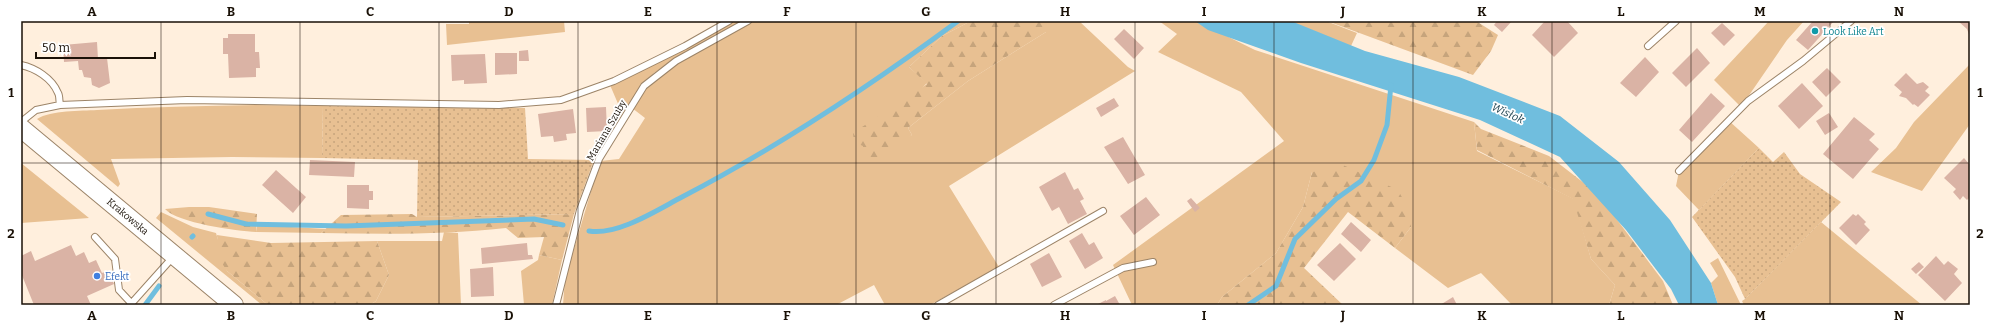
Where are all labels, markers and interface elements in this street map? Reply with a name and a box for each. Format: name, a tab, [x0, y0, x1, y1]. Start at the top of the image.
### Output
text: A	[87, 4, 97, 19]
text: B	[227, 4, 235, 19]
text: C	[366, 4, 374, 19]
text: D	[504, 4, 514, 19]
text: E	[644, 4, 652, 19]
text: F	[783, 4, 791, 19]
text: G	[921, 4, 931, 19]
text: H	[1060, 4, 1070, 19]
text: I	[1202, 4, 1207, 19]
text: J	[1340, 4, 1346, 19]
text: K	[1477, 4, 1487, 19]
text: L	[1617, 4, 1625, 19]
text: M	[1754, 4, 1766, 19]
text: N	[1894, 4, 1904, 19]
marker: Look Like Art	[1810, 26, 1820, 36]
place label: Look Like Art	[1823, 26, 1884, 38]
scale bar	[36, 34, 155, 60]
text: 50 m	[42, 41, 71, 55]
text: 1	[8, 85, 14, 100]
text: 1	[1977, 85, 1983, 100]
street label: Mariana Szuby	[585, 97, 630, 163]
water label: Wisłok	[1490, 100, 1527, 127]
street label: Krakowska	[104, 196, 151, 238]
text: 2	[7, 226, 15, 241]
text: 2	[1976, 226, 1984, 241]
marker: Efekt	[92, 271, 102, 281]
place label: Efekt	[105, 271, 129, 283]
text: A	[87, 308, 97, 323]
text: B	[227, 308, 235, 323]
text: C	[366, 308, 374, 323]
text: D	[504, 308, 514, 323]
text: E	[644, 308, 652, 323]
text: F	[783, 308, 791, 323]
text: G	[921, 308, 931, 323]
text: H	[1060, 308, 1070, 323]
text: I	[1202, 308, 1207, 323]
text: J	[1340, 308, 1346, 323]
text: K	[1477, 308, 1487, 323]
text: L	[1617, 308, 1625, 323]
text: M	[1754, 308, 1766, 323]
text: N	[1894, 308, 1904, 323]

